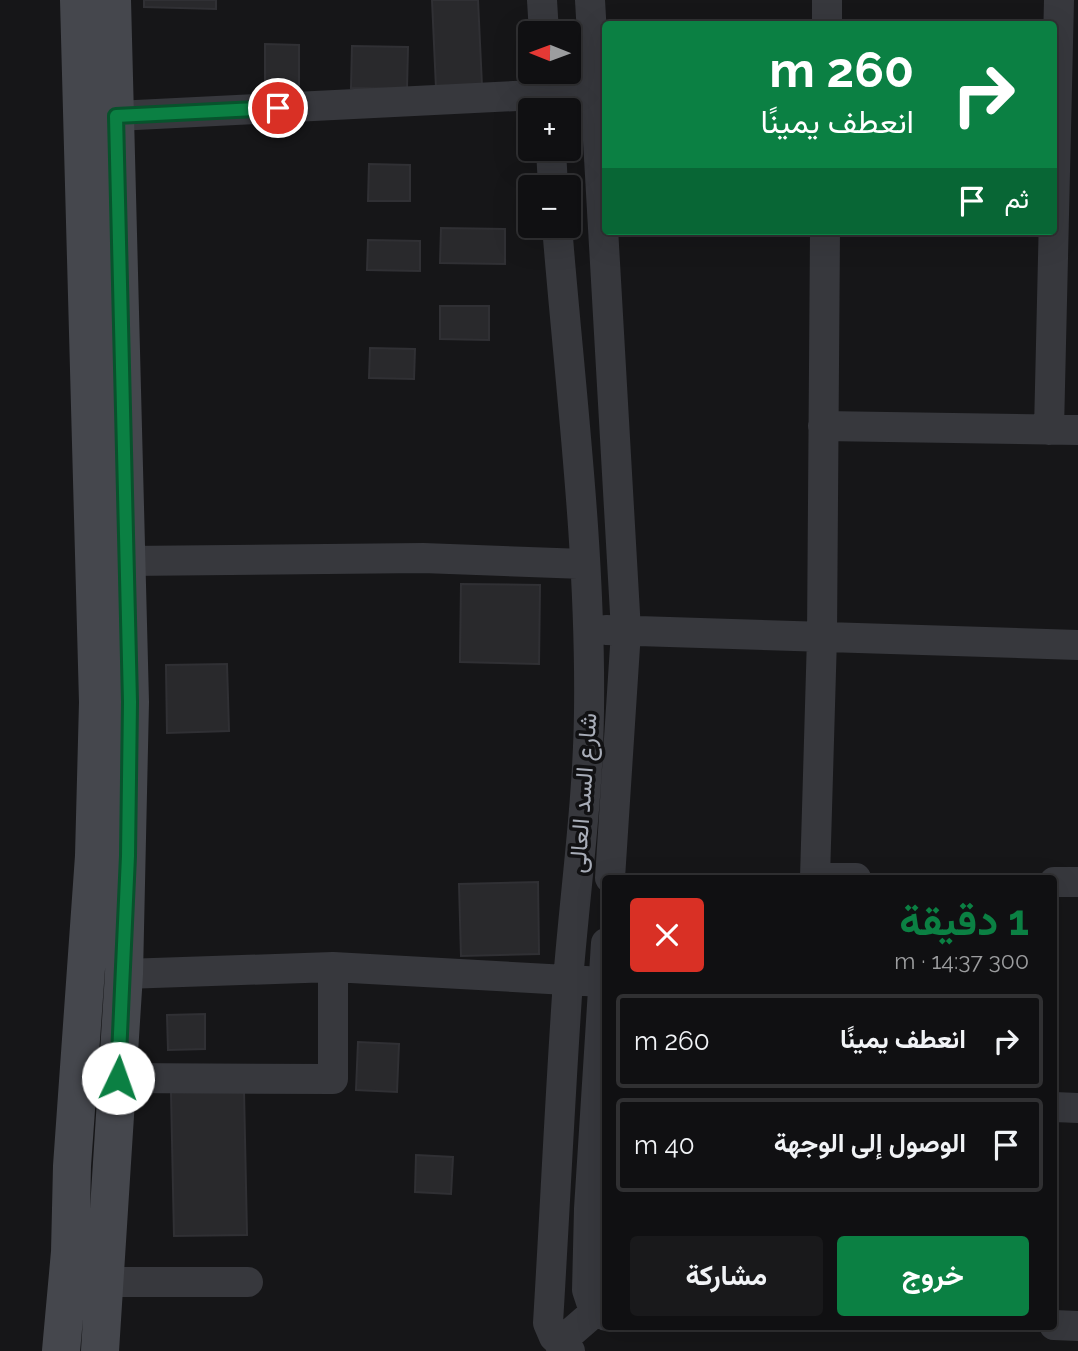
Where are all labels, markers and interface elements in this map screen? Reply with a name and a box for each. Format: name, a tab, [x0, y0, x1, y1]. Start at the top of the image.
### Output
north arrow	[518, 21, 581, 84]
map controls	[518, 21, 581, 238]
text: 260 m	[769, 41, 914, 98]
icon: right	[938, 49, 1029, 140]
pin	[248, 78, 308, 138]
icon: arrive	[259, 89, 297, 127]
button: +	[518, 98, 581, 161]
text: انعطف يمينًا	[761, 103, 914, 140]
button: −	[518, 175, 581, 238]
icon: arrive	[953, 182, 991, 220]
text: ثم	[1005, 184, 1029, 214]
street label: شارع السد العالى	[562, 712, 605, 874]
text: 1 دقيقة	[899, 896, 1029, 945]
button: close	[630, 898, 704, 972]
text: 300 m · 14:37	[894, 947, 1029, 974]
icon: right	[987, 1022, 1025, 1060]
text: انعطف يمينًا	[840, 1024, 966, 1054]
text: 260 m	[634, 1026, 710, 1056]
position arrow	[81, 1041, 155, 1115]
icon: arrive	[987, 1126, 1025, 1164]
text: الوصول إلى الوجهة	[774, 1128, 966, 1158]
text: 40 m	[634, 1130, 695, 1160]
button: مشاركة	[630, 1236, 823, 1316]
button: خروج	[837, 1236, 1029, 1316]

